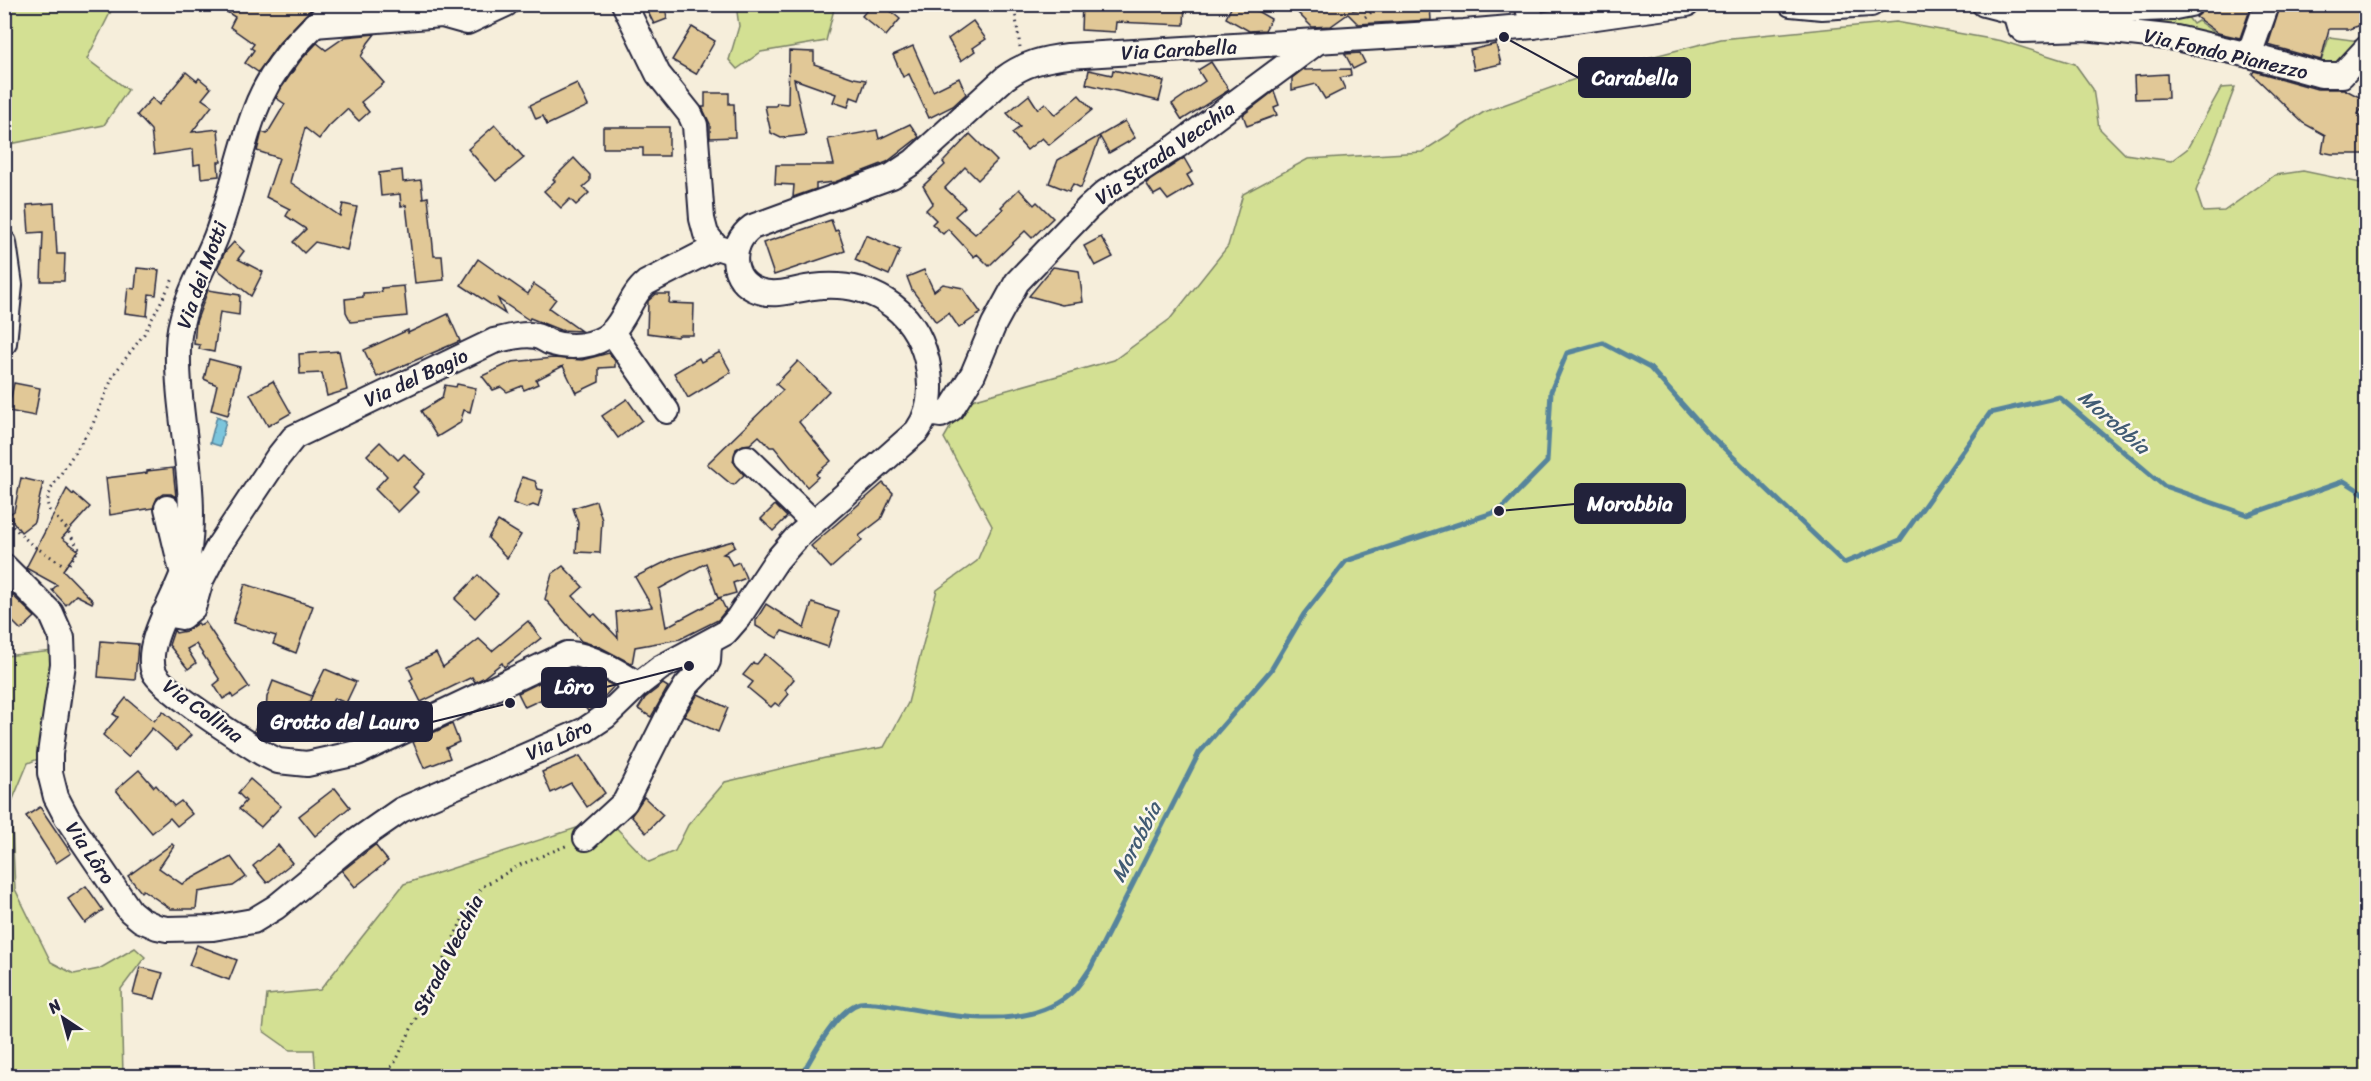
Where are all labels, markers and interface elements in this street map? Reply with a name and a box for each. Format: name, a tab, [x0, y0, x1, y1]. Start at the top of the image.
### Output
street label: Via Fondo Pianezzo	[2140, 18, 2312, 90]
street label: Via Carabella	[1120, 29, 1238, 71]
callout: Carabella	[1579, 58, 1690, 97]
text: Carabella	[1591, 59, 1679, 97]
street label: Via Strada Vecchia	[1088, 91, 1242, 215]
street label: Via dei Motti	[166, 216, 238, 334]
street label: Via del Bagio	[358, 338, 474, 418]
water label: Morobbia	[2069, 379, 2160, 465]
callout: Morobbia	[1575, 484, 1685, 523]
text: Morobbia	[1586, 485, 1673, 523]
callout: Lôro	[542, 668, 606, 707]
text: Lôro	[554, 668, 594, 706]
street label: Via Collina	[155, 670, 252, 753]
callout: Grotto del Lauro	[258, 702, 432, 741]
text: Grotto del Lauro	[270, 703, 420, 741]
street label: Via Lôro	[520, 709, 598, 771]
water label: Morobbia	[1100, 794, 1173, 889]
street label: Via Lôro	[56, 814, 124, 892]
street label: Strada Vecchia	[403, 888, 494, 1021]
north arrow	[33, 988, 93, 1048]
text: N	[41, 991, 68, 1022]

